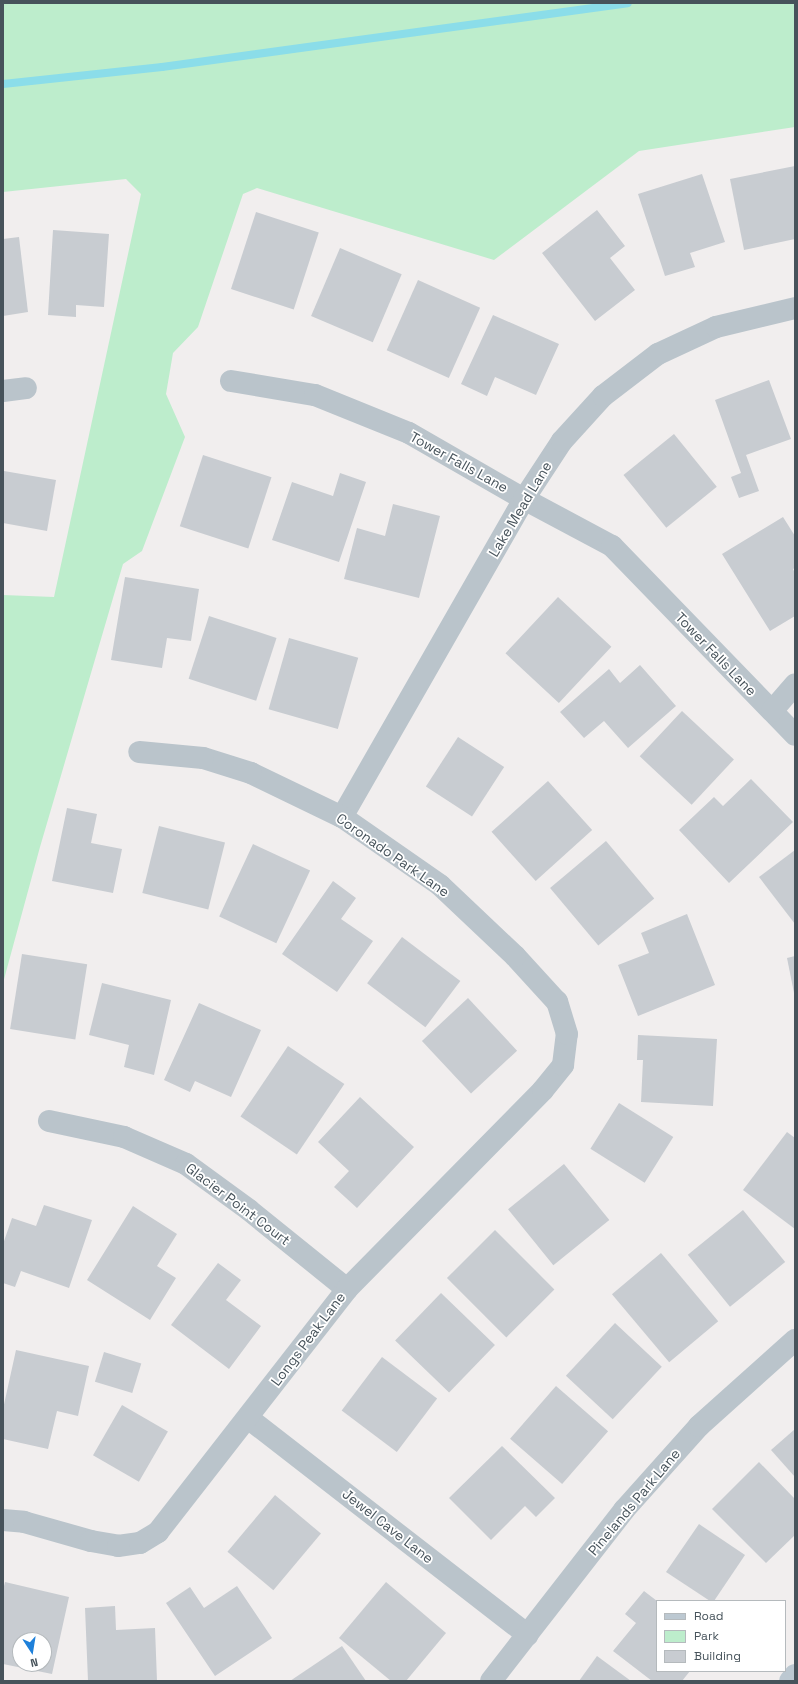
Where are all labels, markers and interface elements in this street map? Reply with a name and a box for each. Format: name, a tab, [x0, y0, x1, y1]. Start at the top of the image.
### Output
street label: Tower Falls Lane	[407, 428, 511, 496]
street label: Lake Mead Lane	[485, 458, 555, 560]
street label: Tower Falls Lane	[672, 609, 760, 699]
street label: Coronado Park Lane	[333, 810, 453, 900]
street label: Glacier Point Court	[183, 1159, 293, 1249]
street label: Longs Peak Lane	[267, 1289, 349, 1389]
street label: Pinelands Park Lane	[584, 1445, 684, 1559]
street label: Jewel Cave Lane	[339, 1485, 437, 1567]
legend	[656, 1600, 786, 1672]
text: Road	[694, 1608, 723, 1624]
text: Park	[694, 1628, 719, 1644]
north arrow	[12, 1632, 52, 1672]
text: Building	[694, 1648, 741, 1664]
text: N	[29, 1655, 39, 1670]

